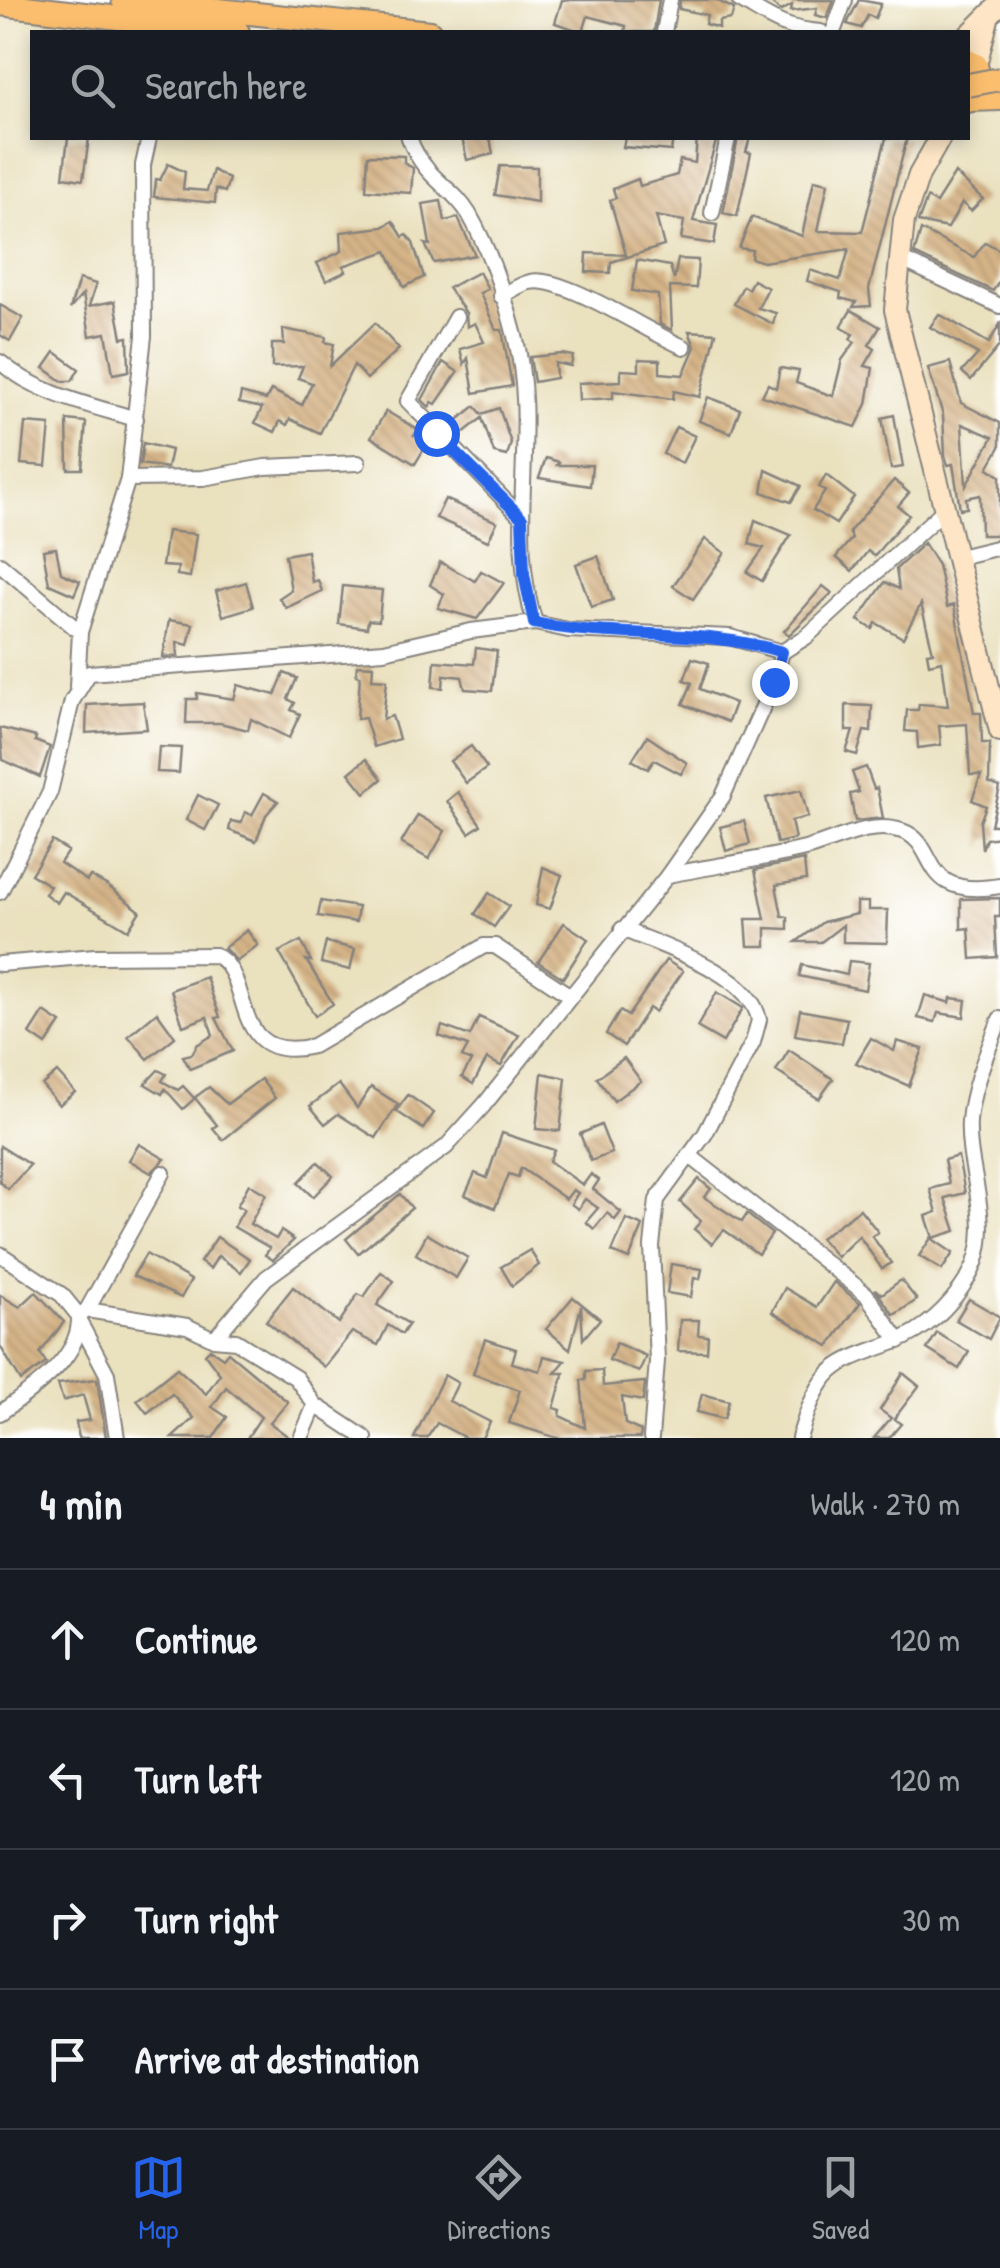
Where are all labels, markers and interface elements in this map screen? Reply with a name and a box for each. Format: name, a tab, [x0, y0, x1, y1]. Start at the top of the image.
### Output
search box	[30, 30, 970, 140]
icon: search	[65, 58, 120, 113]
text: Search here	[145, 59, 307, 111]
route start	[414, 411, 460, 457]
route end	[752, 660, 798, 706]
text: 4 min	[40, 1475, 122, 1532]
text: Walk · 270 m	[811, 1482, 960, 1525]
icon: ahead	[40, 1612, 95, 1667]
text: Continue	[135, 1613, 257, 1665]
text: 120 m	[890, 1618, 960, 1661]
icon: left	[40, 1752, 95, 1807]
text: Turn left	[135, 1753, 260, 1805]
text: 120 m	[890, 1758, 960, 1801]
icon: right	[40, 1892, 95, 1947]
text: Turn right	[135, 1893, 278, 1945]
text: 30 m	[902, 1898, 960, 1941]
icon: arrive	[40, 2032, 95, 2087]
text: Arrive at destination	[135, 2033, 419, 2085]
tab: Map	[131, 2150, 186, 2248]
tab: Directions	[447, 2150, 550, 2248]
tab: Saved	[812, 2150, 869, 2248]

